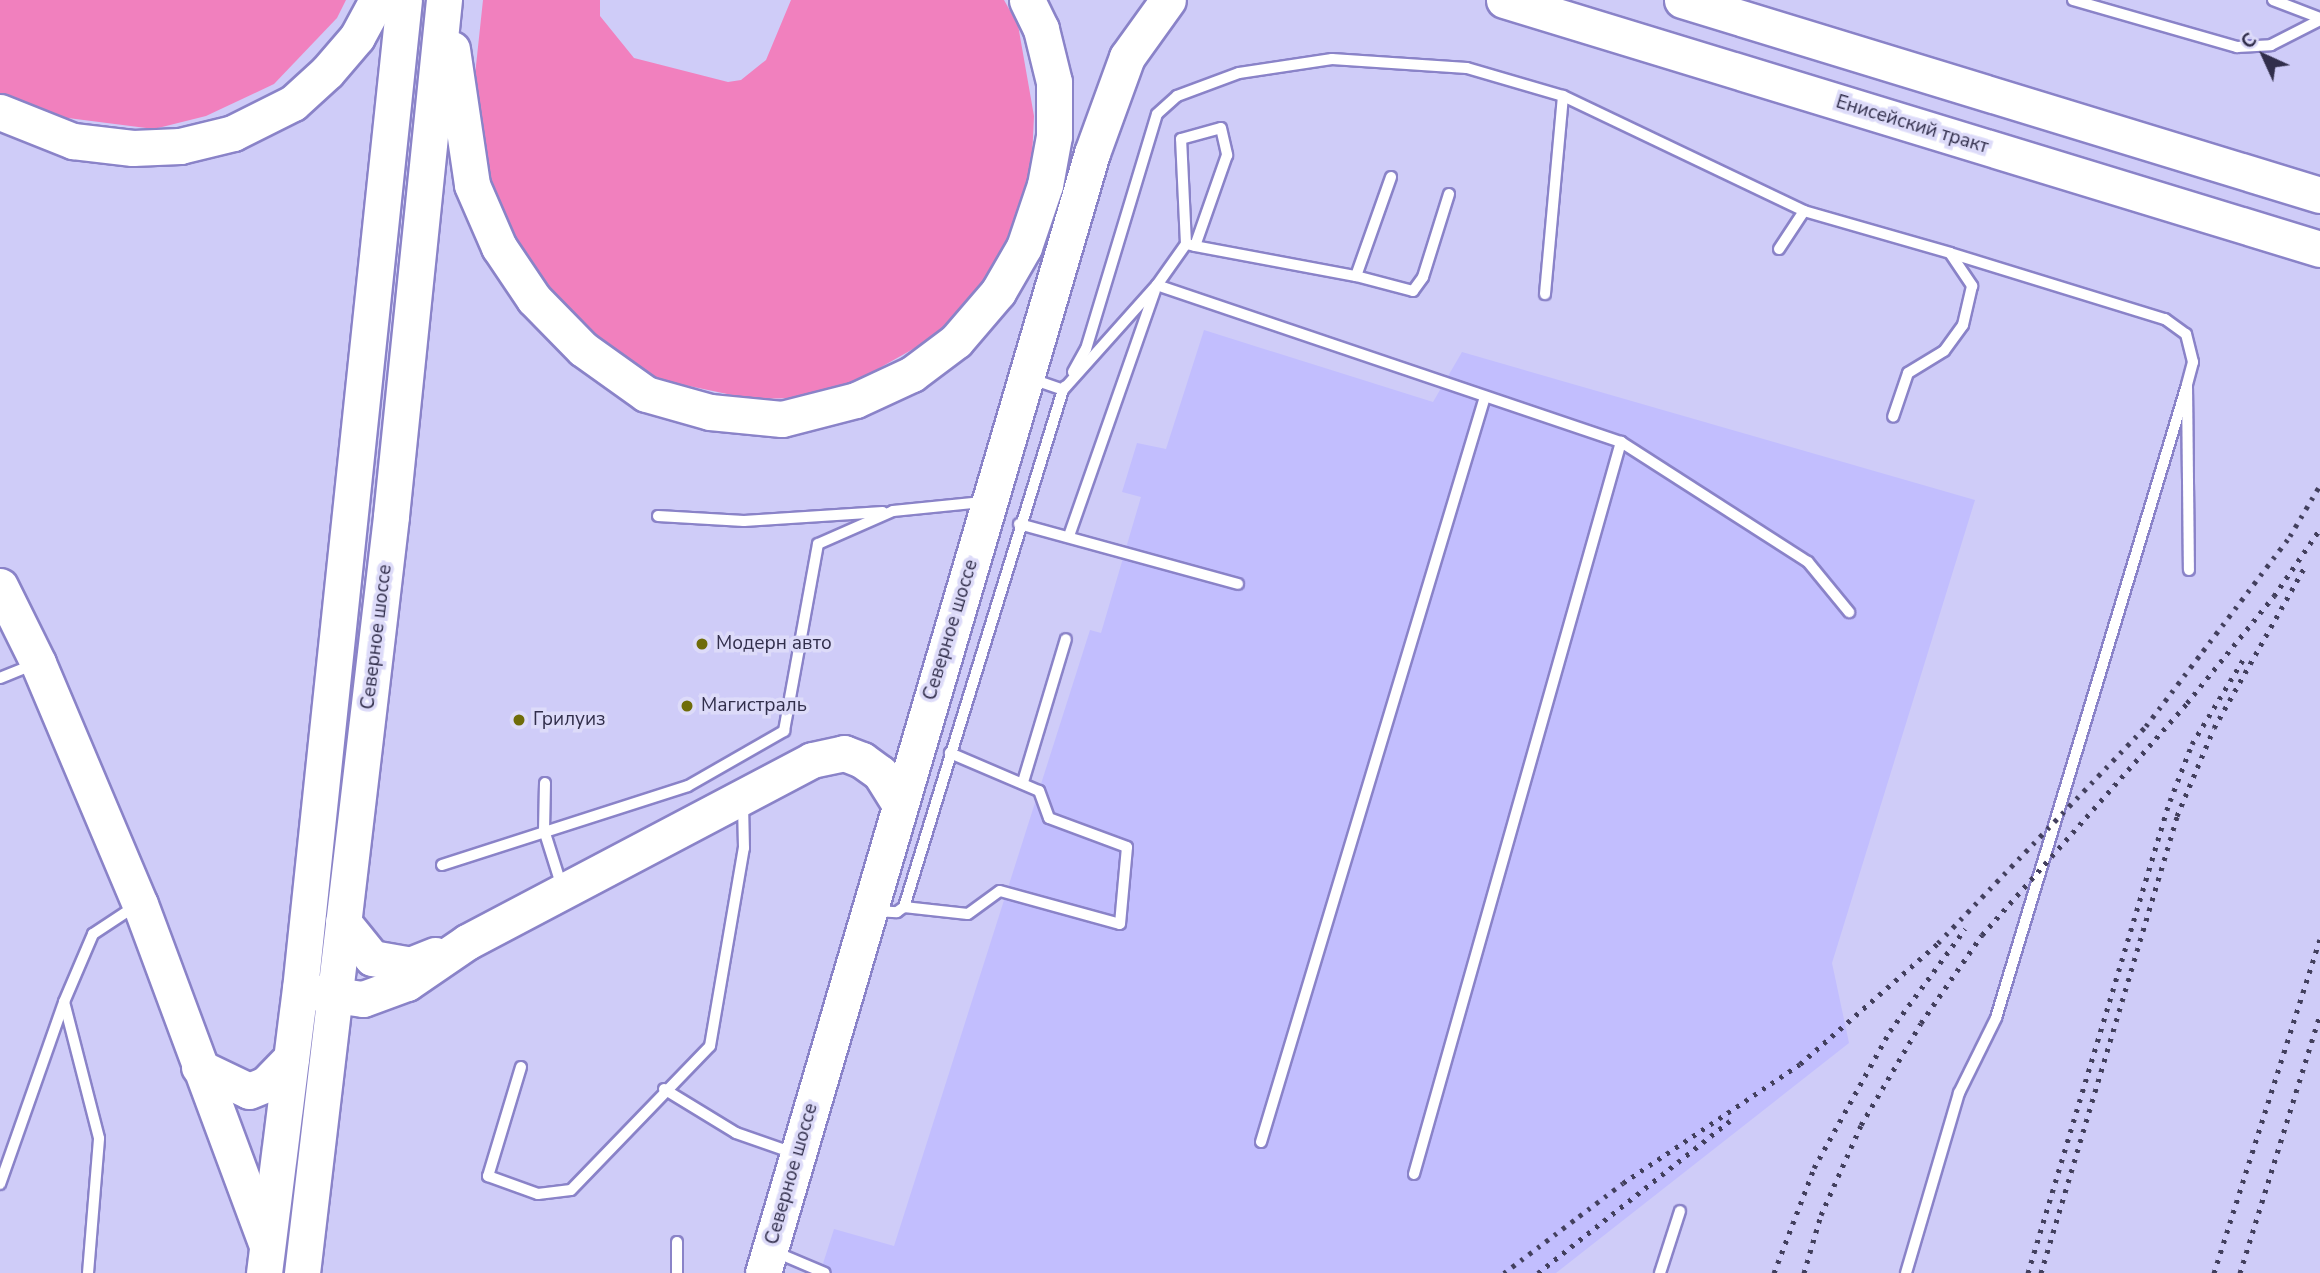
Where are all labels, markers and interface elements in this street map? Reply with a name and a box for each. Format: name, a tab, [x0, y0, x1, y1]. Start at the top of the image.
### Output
north arrow	[2229, 21, 2299, 91]
text: С	[2235, 27, 2263, 55]
street label: Енисейский тракт	[1833, 91, 1991, 159]
street label: Северное шоссе	[919, 557, 983, 703]
street label: Северное шоссе	[357, 563, 397, 711]
place label: Модерн авто	[716, 633, 832, 655]
marker: Модерн авто	[694, 636, 710, 652]
place label: Магистраль	[701, 695, 807, 717]
marker: Магистраль	[679, 698, 695, 714]
place label: Грилуиз	[533, 709, 606, 731]
marker: Грилуиз	[511, 712, 527, 728]
street label: Северное шоссе	[761, 1101, 823, 1247]

